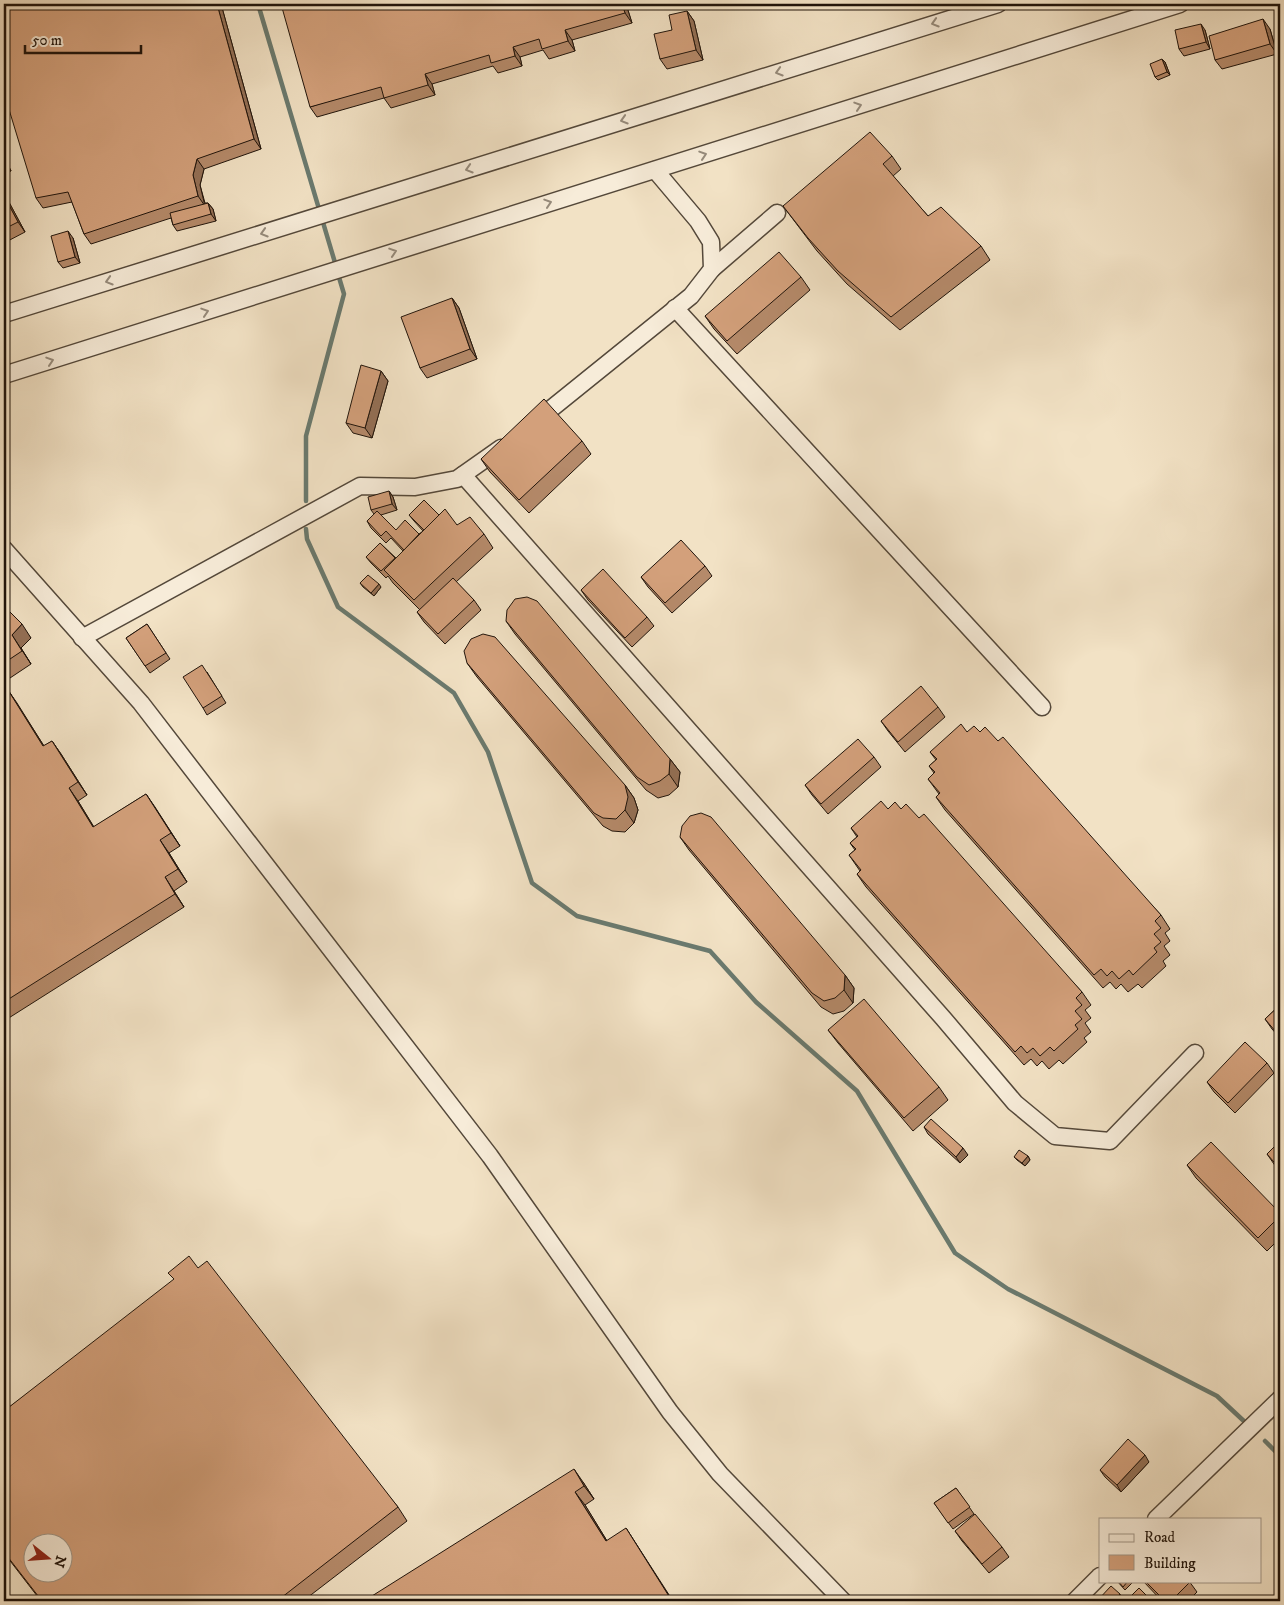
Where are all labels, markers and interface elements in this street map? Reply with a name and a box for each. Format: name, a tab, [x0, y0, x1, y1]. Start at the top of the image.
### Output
one-way arrow	[931, 18, 939, 28]
scale bar	[25, 22, 141, 54]
text: 50 m	[32, 31, 62, 50]
one-way arrow	[776, 66, 784, 76]
one-way arrow	[853, 101, 862, 111]
one-way arrow	[621, 115, 629, 125]
one-way arrow	[698, 150, 707, 160]
one-way arrow	[465, 163, 474, 173]
one-way arrow	[543, 199, 552, 209]
one-way arrow	[260, 227, 268, 237]
one-way arrow	[389, 248, 397, 258]
one-way arrow	[105, 275, 113, 285]
one-way arrow	[201, 307, 209, 317]
one-way arrow	[46, 356, 54, 366]
legend	[1099, 1518, 1262, 1582]
text: Road	[1144, 1528, 1176, 1547]
north arrow	[22, 1532, 72, 1582]
text: N	[49, 1553, 70, 1570]
text: Building	[1144, 1554, 1196, 1573]

